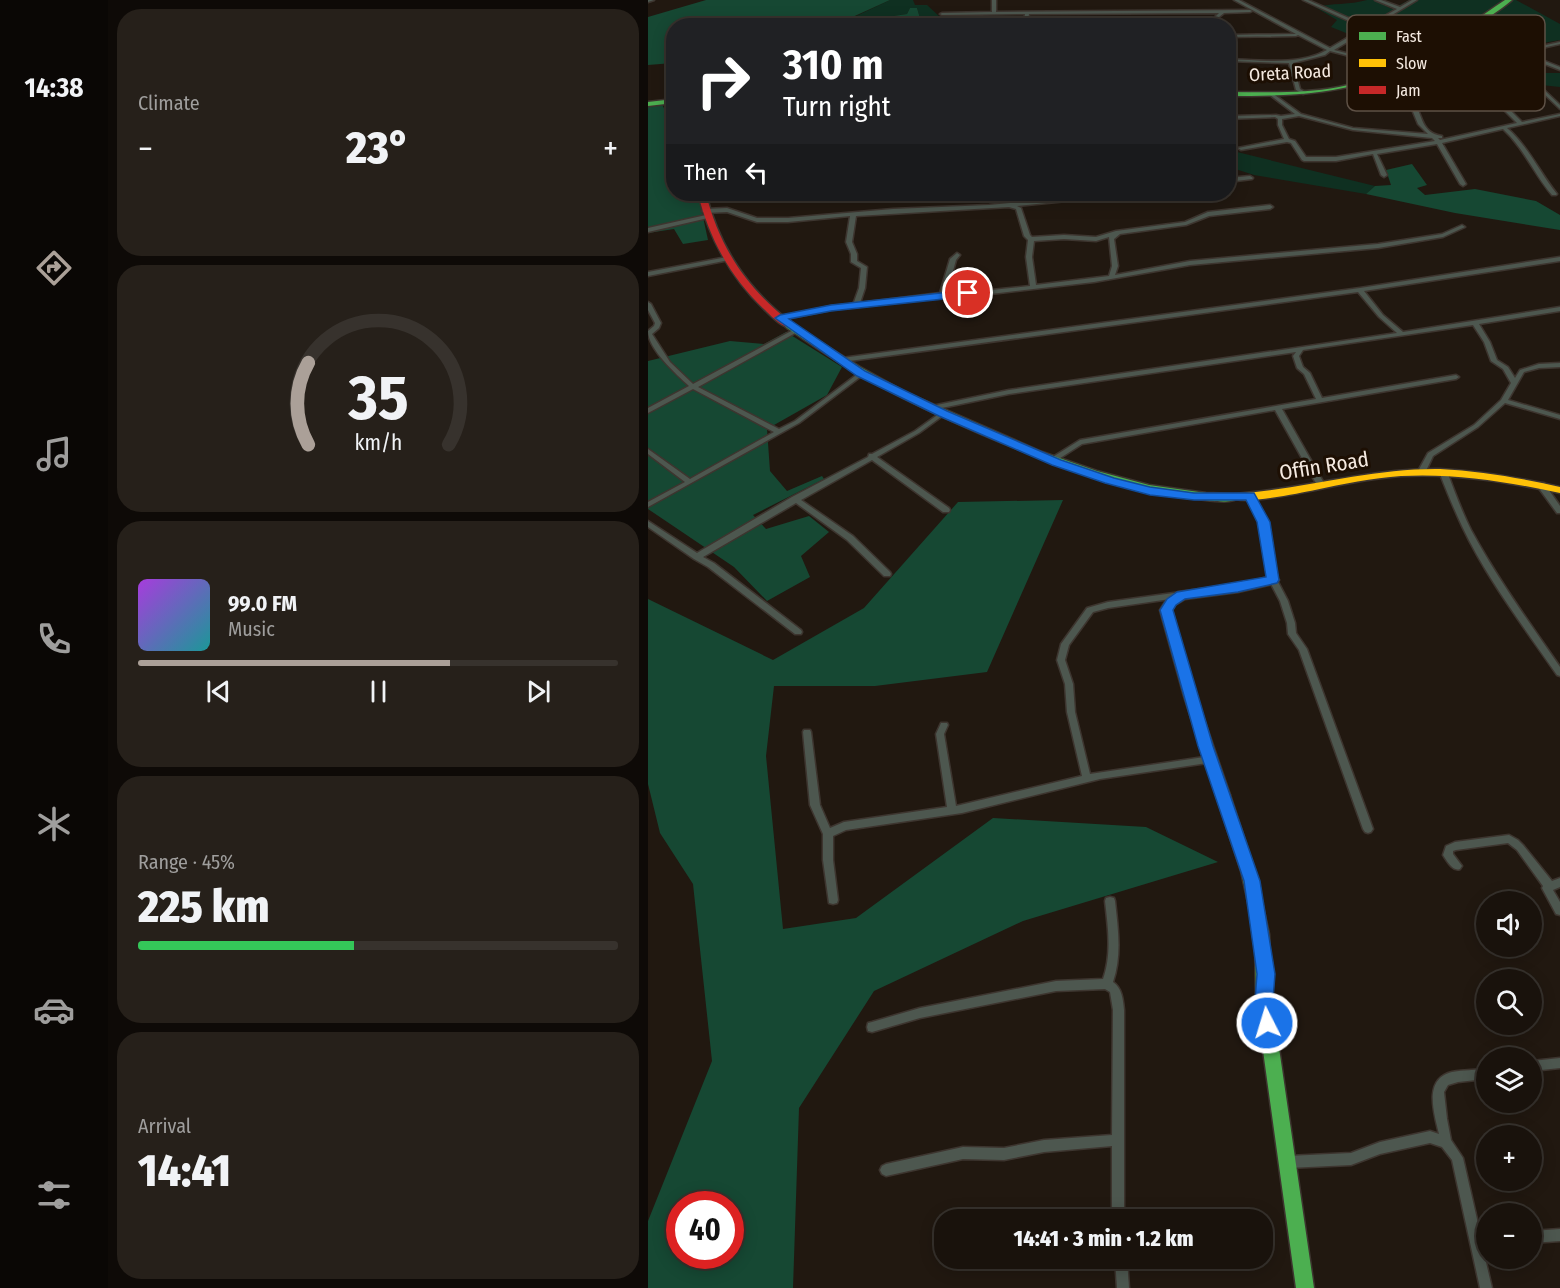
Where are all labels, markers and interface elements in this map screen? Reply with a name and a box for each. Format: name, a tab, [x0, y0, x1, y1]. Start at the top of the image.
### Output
legend	[1347, 15, 1545, 111]
text: Fast	[1396, 27, 1423, 46]
text: 310 m	[783, 40, 884, 90]
icon: right	[684, 42, 762, 120]
text: Slow	[1396, 54, 1427, 73]
street label: Oreta Road	[1248, 60, 1332, 86]
text: 14:38	[25, 72, 83, 104]
text: Jam	[1396, 81, 1421, 100]
text: Climate	[138, 91, 200, 115]
text: Turn right	[783, 91, 891, 123]
text: 23°	[346, 121, 410, 175]
text: −	[138, 129, 153, 169]
text: +	[603, 129, 618, 169]
icon: left	[740, 156, 773, 189]
text: Then	[684, 159, 728, 186]
icon: directions	[33, 247, 75, 289]
pin	[942, 267, 993, 318]
icon: arrive	[951, 276, 984, 309]
text: 35	[347, 361, 408, 436]
text: km/h	[354, 431, 402, 457]
icon: music	[33, 433, 75, 475]
street label: Offin Road	[1277, 446, 1371, 486]
text: 99.0 FM	[228, 590, 297, 617]
text: Music	[228, 617, 275, 641]
icon: phone	[33, 618, 75, 660]
icon: previous	[202, 675, 235, 708]
icon: pause	[362, 675, 395, 708]
icon: next	[522, 675, 555, 708]
icon: climate	[33, 803, 75, 845]
text: Range · 45%	[138, 850, 235, 874]
text: 225 km	[138, 880, 270, 934]
map controls	[1476, 891, 1542, 1269]
button: sound	[1476, 891, 1542, 957]
button: search	[1476, 969, 1542, 1035]
icon: car	[33, 989, 75, 1031]
position arrow	[1235, 991, 1299, 1055]
button: layers	[1476, 1047, 1542, 1113]
text: Arrival	[138, 1114, 191, 1138]
button: +	[1476, 1125, 1542, 1191]
text: 14:41	[138, 1144, 231, 1198]
icon: filters	[33, 1174, 75, 1216]
speed limit sign: 40	[666, 1191, 744, 1269]
button: −	[1476, 1203, 1542, 1269]
text: 14:41 · 3 min · 1.2 km	[1014, 1225, 1193, 1252]

